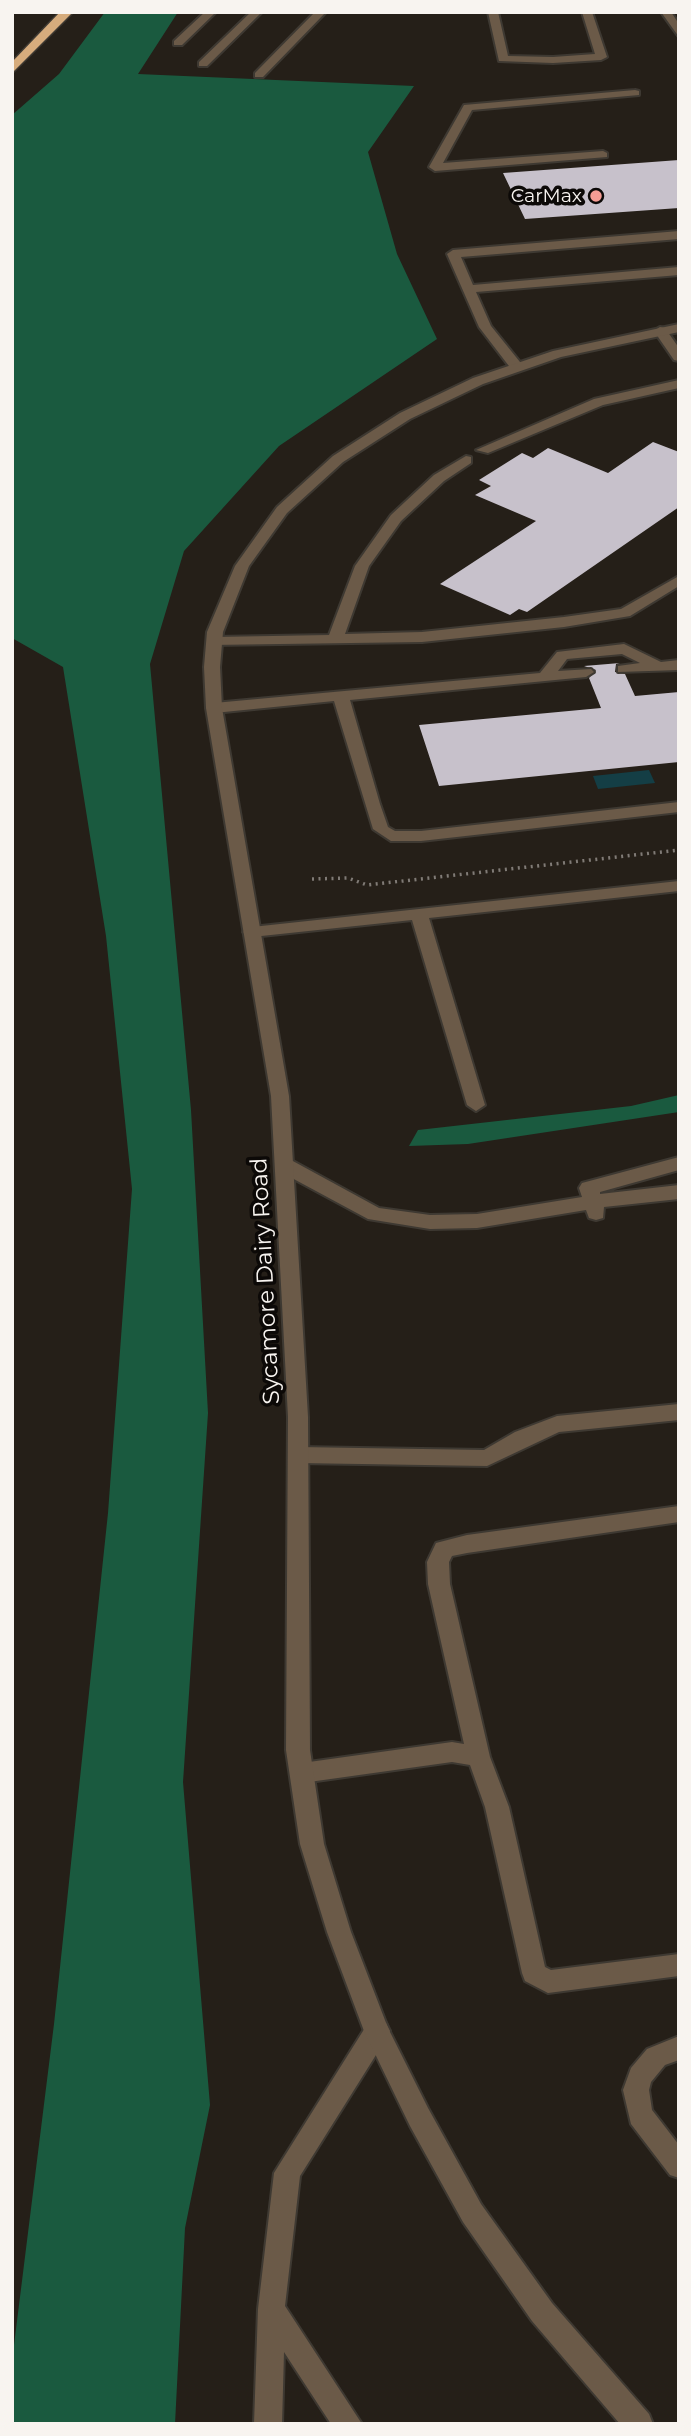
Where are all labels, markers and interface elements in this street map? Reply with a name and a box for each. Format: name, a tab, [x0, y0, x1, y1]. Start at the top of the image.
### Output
place label: CarMax	[511, 185, 582, 207]
marker: CarMax	[588, 188, 604, 204]
street label: Sycamore Dairy Road	[246, 1157, 286, 1405]

